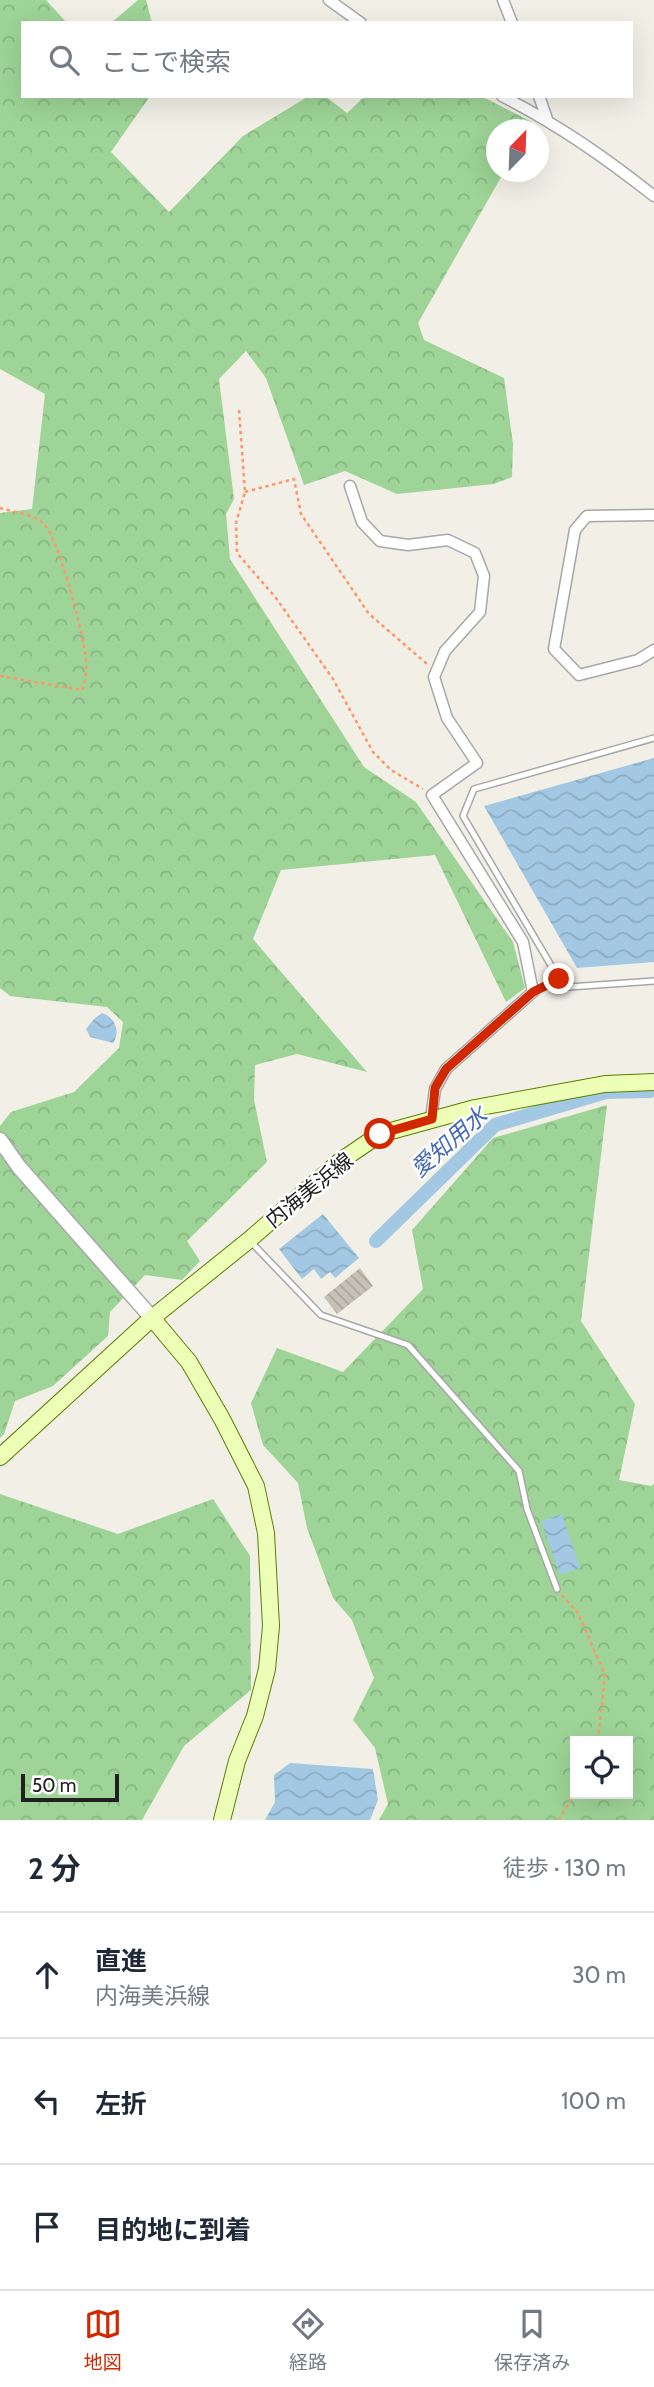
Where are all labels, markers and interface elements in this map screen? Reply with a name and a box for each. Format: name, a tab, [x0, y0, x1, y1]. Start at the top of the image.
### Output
search box	[21, 21, 633, 98]
icon: search	[45, 41, 83, 79]
text: ここで検索	[101, 46, 231, 78]
north arrow	[486, 119, 549, 182]
route end	[543, 963, 574, 994]
water label: 愛知用水	[405, 1099, 495, 1183]
route start	[364, 1118, 395, 1149]
street label: 内海美浜線	[260, 1147, 358, 1233]
map controls	[570, 1736, 633, 1799]
button: locate	[570, 1736, 633, 1799]
scale bar	[21, 1771, 119, 1803]
text: 50 m	[32, 1774, 76, 1797]
text: 2 分	[28, 1850, 81, 1887]
text: 徒歩 · 130 m	[503, 1854, 626, 1882]
text: 直進	[95, 1945, 147, 1977]
icon: ahead	[28, 1956, 66, 1994]
text: 30 m	[572, 1961, 626, 1989]
text: 内海美浜線	[95, 1982, 210, 2010]
icon: left	[28, 2082, 66, 2120]
text: 100 m	[561, 2087, 626, 2115]
text: 左折	[95, 2088, 147, 2120]
icon: arrive	[28, 2208, 66, 2246]
text: 目的地に到着	[95, 2214, 251, 2246]
tab: 地図	[84, 2305, 122, 2374]
tab: 経路	[289, 2305, 327, 2374]
tab: 保存済み	[494, 2305, 570, 2374]

